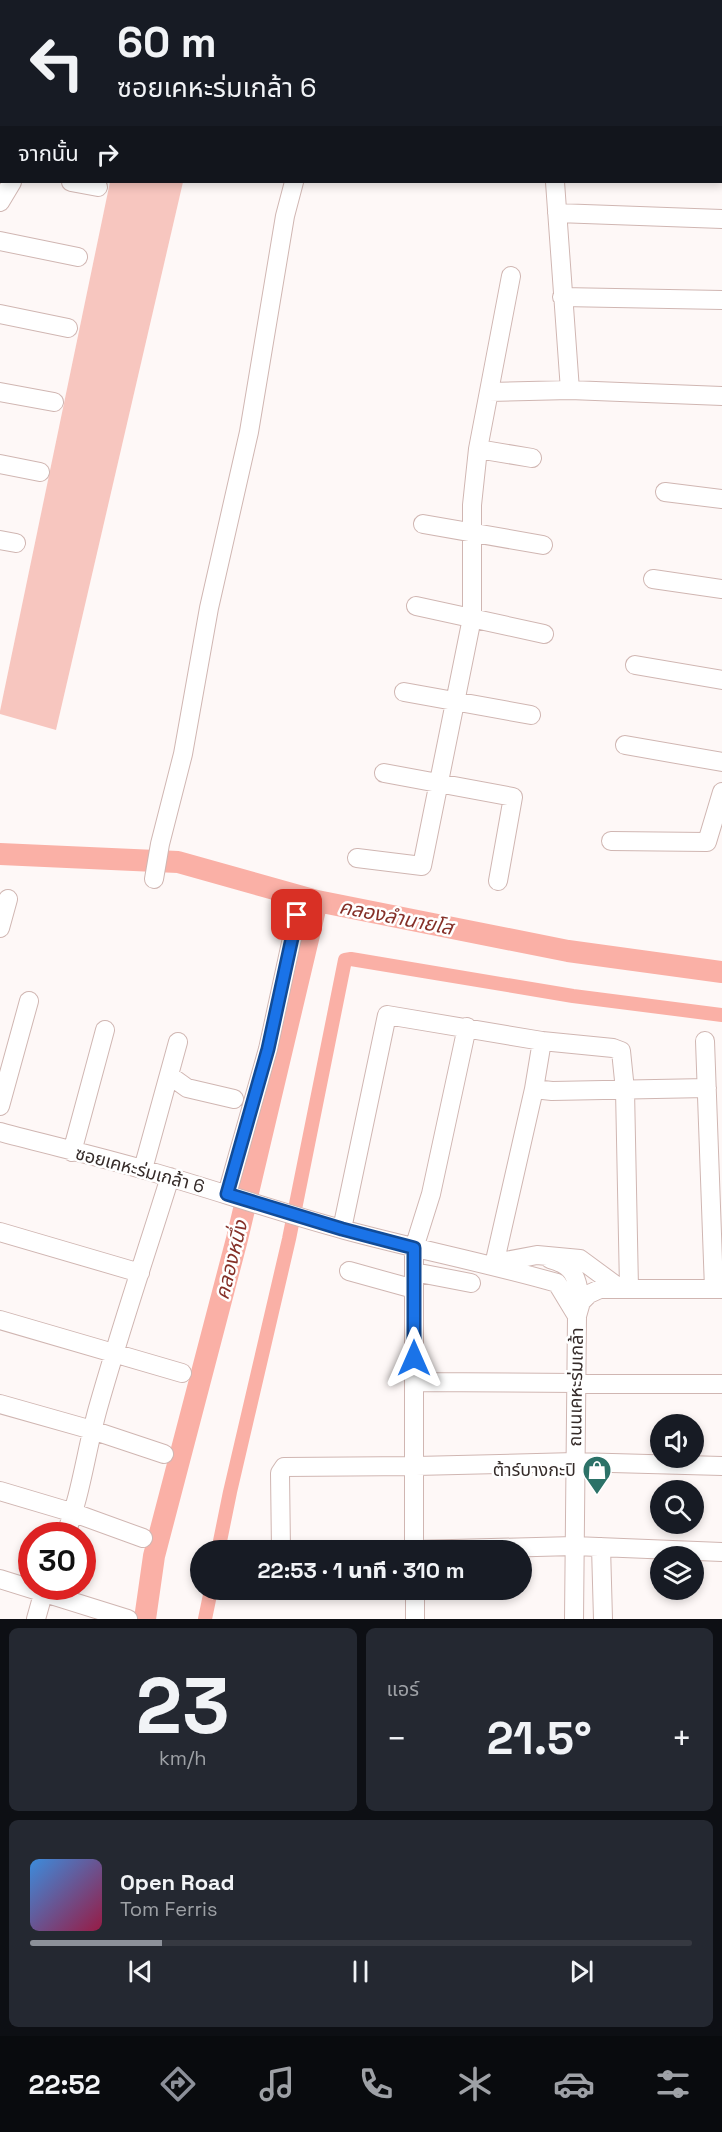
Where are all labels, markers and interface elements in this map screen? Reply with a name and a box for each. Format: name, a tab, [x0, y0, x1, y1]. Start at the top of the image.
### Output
text: 60 m	[117, 16, 217, 69]
icon: left	[18, 24, 96, 102]
text: ซอยเคหะร่มเกล้า 6	[117, 70, 317, 105]
icon: right	[91, 138, 124, 171]
text: จากนั้น	[18, 139, 79, 167]
pin	[271, 889, 322, 940]
water label: คลองลำนายโส	[337, 893, 457, 941]
icon: arrive	[280, 898, 313, 931]
street label: ซอยเคหะร่มเกล้า 6	[73, 1141, 207, 1198]
water label: คลองหนึ่ง	[208, 1216, 254, 1302]
position arrow	[382, 1326, 446, 1390]
street label: ถนนเคหะร่มเกล้า	[563, 1327, 588, 1447]
map controls	[650, 1414, 704, 1600]
button: sound	[650, 1414, 704, 1468]
shop icon: ต้าร์บางกะปิ	[581, 1454, 613, 1496]
place label: ต้าร์บางกะปิ	[493, 1458, 576, 1481]
button: search	[650, 1480, 704, 1534]
speed limit sign: 30	[18, 1522, 96, 1600]
button: layers	[650, 1546, 704, 1600]
text: 22:53 · 1 นาที · 310 m	[258, 1556, 464, 1584]
text: 23	[136, 1656, 230, 1756]
text: แอร์	[387, 1676, 419, 1702]
text: 21.5°	[487, 1710, 592, 1767]
text: −	[387, 1718, 407, 1760]
text: +	[672, 1718, 692, 1760]
text: km/h	[159, 1745, 207, 1771]
text: Open Road	[120, 1868, 235, 1896]
text: Tom Ferris	[120, 1896, 218, 1922]
icon: previous	[124, 1955, 157, 1988]
icon: pause	[344, 1955, 377, 1988]
icon: next	[565, 1955, 598, 1988]
icon: directions	[157, 2063, 199, 2105]
icon: music	[256, 2063, 298, 2105]
icon: phone	[355, 2063, 397, 2105]
icon: climate	[454, 2063, 496, 2105]
icon: car	[553, 2063, 595, 2105]
icon: filters	[652, 2063, 694, 2105]
text: 22:52	[28, 2067, 101, 2102]

